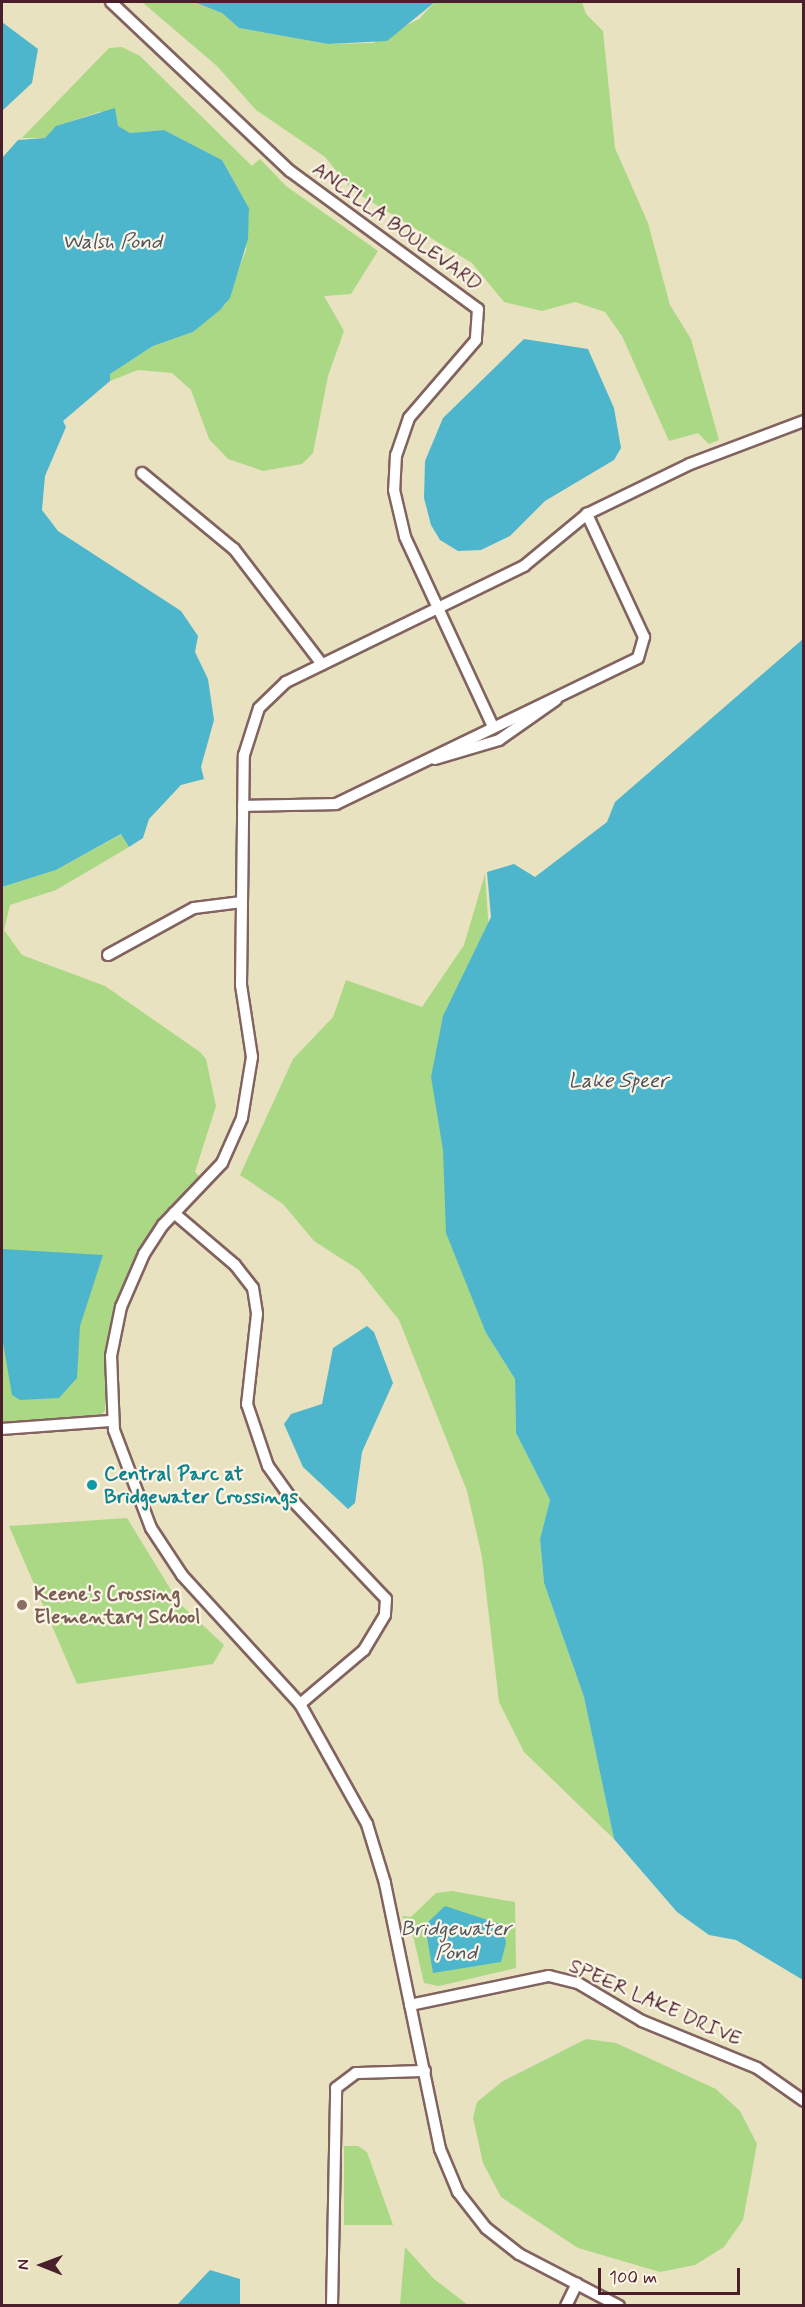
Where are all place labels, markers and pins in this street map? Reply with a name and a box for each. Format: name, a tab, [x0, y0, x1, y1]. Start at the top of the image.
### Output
place label: Central Parc at Bridgewater Crossings	[104, 1462, 301, 1509]
marker: Central Parc at Bridgewater Crossings	[85, 1478, 99, 1492]
place label: Keene's Crossing Elementary School	[34, 1582, 200, 1629]
marker: Keene's Crossing Elementary School	[15, 1598, 29, 1612]

